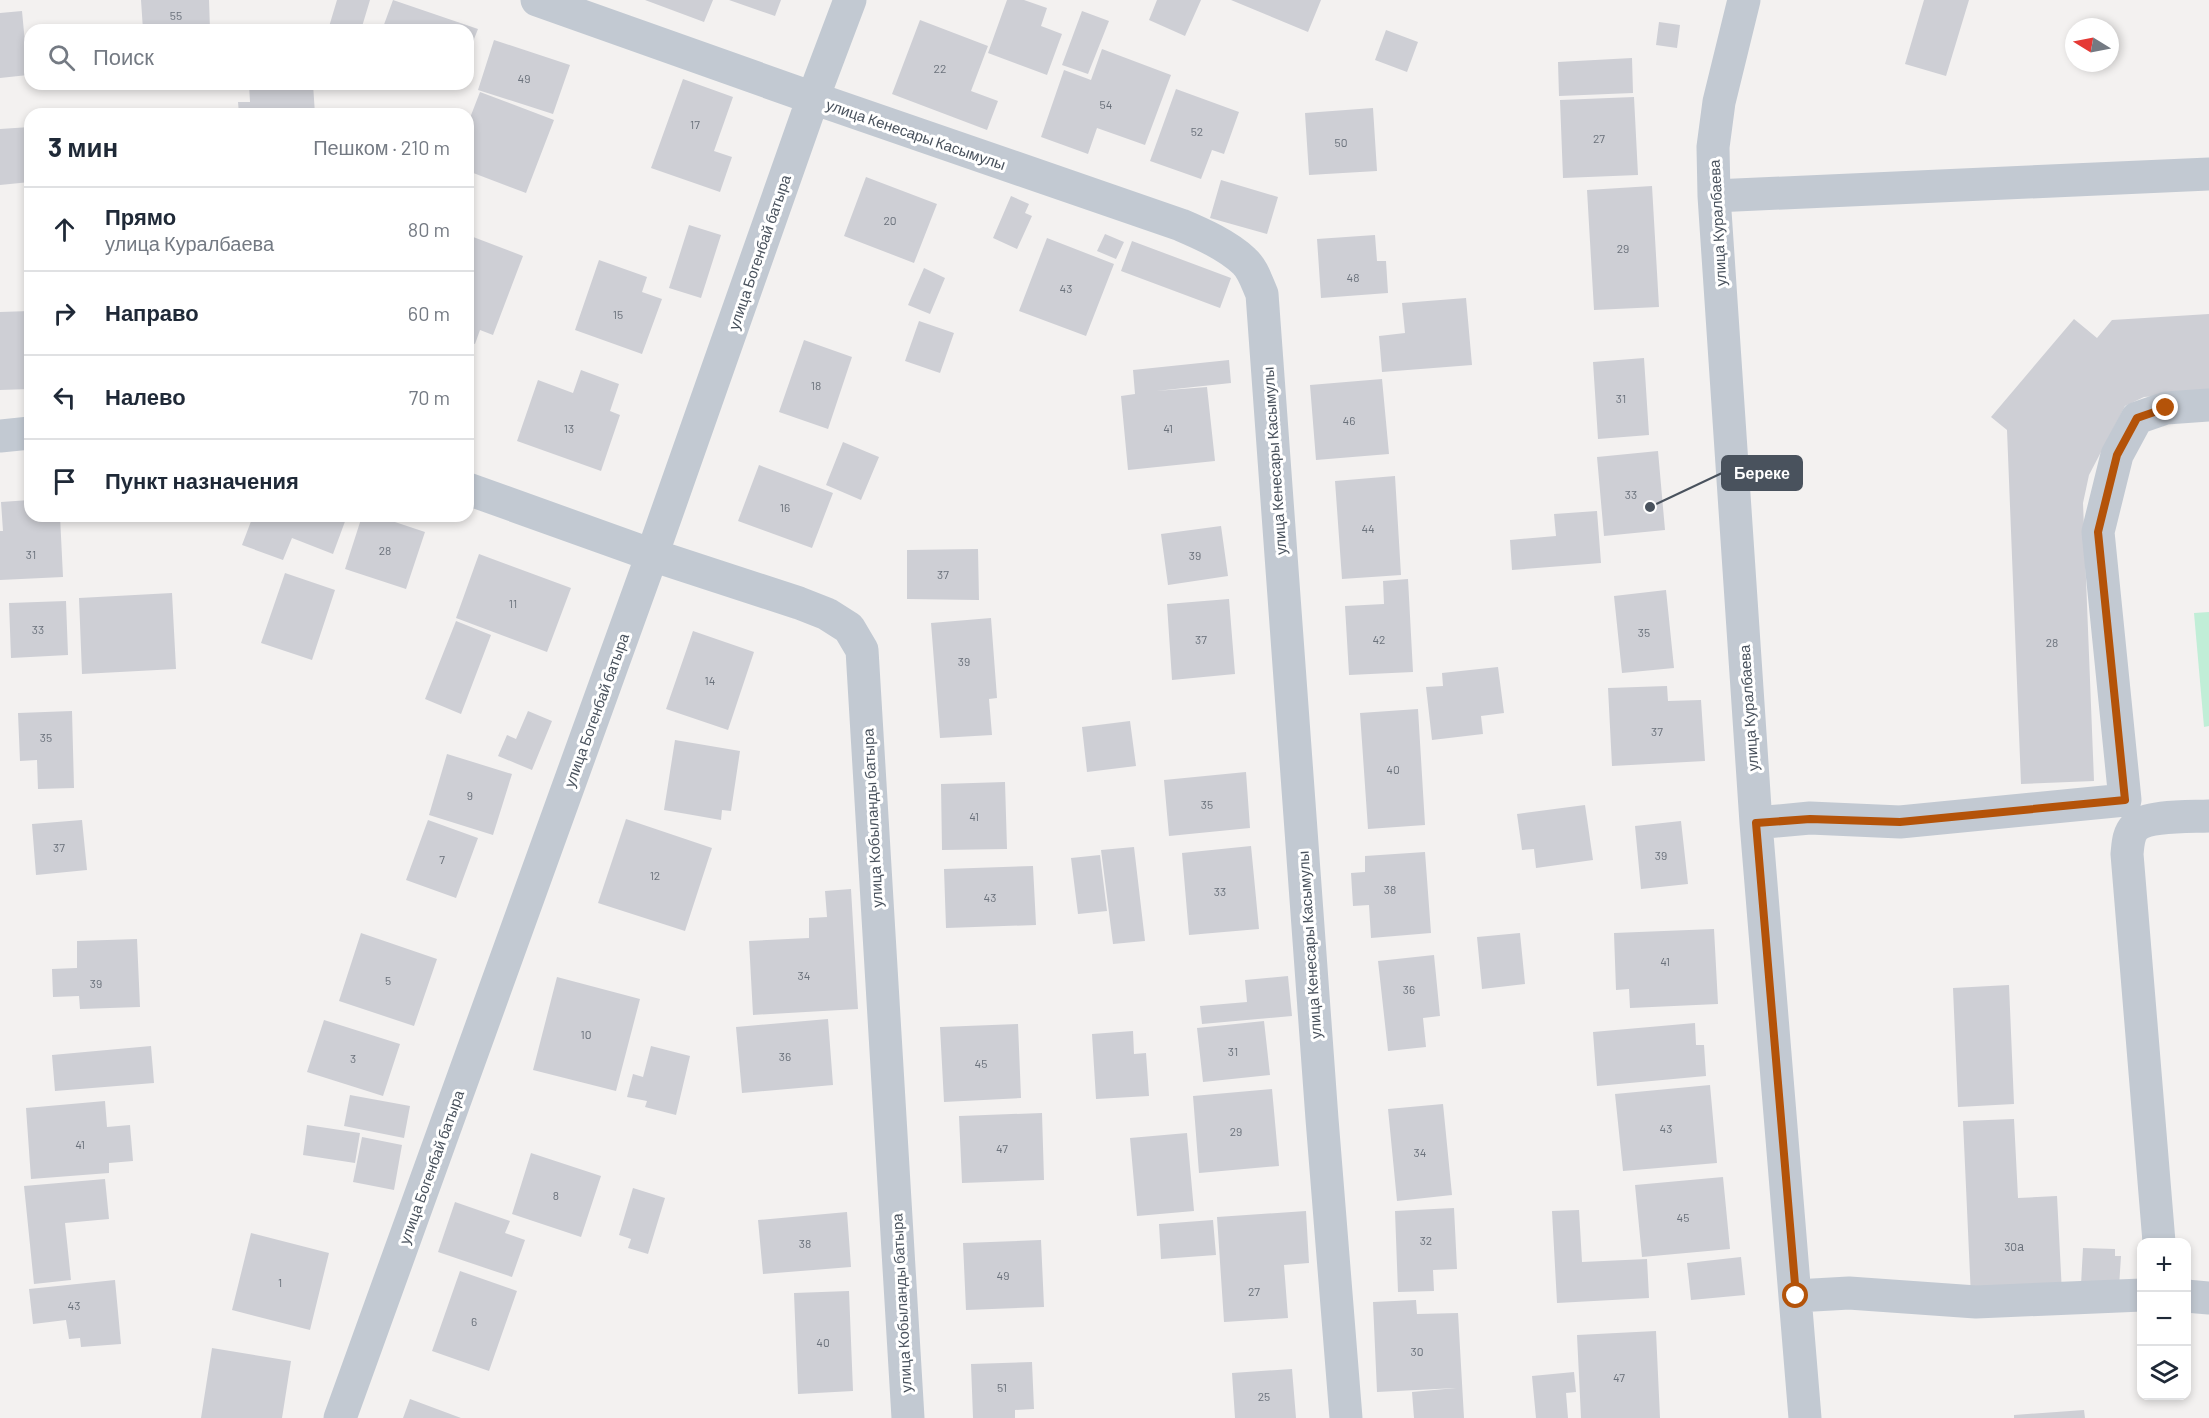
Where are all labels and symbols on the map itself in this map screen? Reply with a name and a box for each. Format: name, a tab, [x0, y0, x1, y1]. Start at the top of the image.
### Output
house number: 55	[170, 8, 182, 22]
north arrow	[2065, 18, 2119, 72]
house number: 22	[934, 61, 946, 75]
house number: 49	[518, 71, 530, 85]
street label: улица Кенесары Касымулы	[824, 95, 1008, 173]
house number: 54	[1100, 97, 1112, 111]
house number: 17	[690, 117, 700, 131]
house number: 52	[1191, 124, 1203, 138]
house number: 27	[1593, 131, 1605, 145]
house number: 50	[1335, 135, 1347, 149]
street label: улица Куралбаева	[1705, 159, 1729, 287]
street label: улица Богенбай батыра	[724, 172, 794, 332]
house number: 20	[883, 213, 897, 227]
house number: 29	[1617, 241, 1629, 255]
house number: 48	[1347, 270, 1359, 284]
house number: 43	[1060, 281, 1072, 295]
house number: 15	[613, 307, 623, 321]
street label: улица Кенесары Касымулы	[1258, 366, 1290, 556]
house number: 18	[811, 378, 821, 392]
house number: 31	[1616, 391, 1626, 405]
route end	[2152, 394, 2178, 420]
house number: 46	[1343, 413, 1355, 427]
house number: 13	[564, 421, 574, 435]
house number: 41	[1163, 421, 1173, 435]
callout: Береке	[1722, 456, 1802, 490]
text: Береке	[1734, 463, 1790, 482]
house number: 33	[1625, 487, 1637, 501]
house number: 16	[780, 500, 790, 514]
house number: 44	[1361, 521, 1375, 535]
house number: 28	[379, 543, 391, 557]
house number: 31	[26, 547, 36, 561]
house number: 39	[1189, 548, 1201, 562]
house number: 37	[937, 567, 949, 581]
house number: 11	[509, 596, 517, 610]
house number: 33	[32, 622, 44, 636]
house number: 35	[1638, 625, 1650, 639]
street label: улица Богенбай батыра	[560, 630, 633, 790]
house number: 37	[1195, 632, 1207, 646]
house number: 42	[1372, 632, 1386, 646]
house number: 28	[2046, 635, 2058, 649]
street label: улица Куралбаева	[1735, 643, 1761, 772]
house number: 39	[958, 654, 970, 668]
house number: 14	[705, 673, 715, 687]
house number: 37	[1651, 724, 1663, 738]
street label: улица Кобыланды батыра	[858, 727, 886, 908]
house number: 35	[40, 730, 52, 744]
house number: 40	[1386, 762, 1400, 776]
house number: 9	[467, 788, 473, 802]
house number: 35	[1201, 797, 1213, 811]
house number: 41	[969, 809, 979, 823]
house number: 37	[53, 840, 65, 854]
house number: 39	[1655, 848, 1667, 862]
street label: улица Кенесары Касымулы	[1293, 850, 1325, 1040]
house number: 7	[439, 852, 445, 866]
house number: 12	[650, 868, 660, 882]
house number: 38	[1384, 882, 1396, 896]
house number: 33	[1214, 884, 1226, 898]
house number: 43	[984, 890, 996, 904]
house number: 41	[1660, 954, 1670, 968]
house number: 34	[798, 968, 810, 982]
house number: 5	[385, 973, 391, 987]
house number: 39	[90, 976, 102, 990]
house number: 36	[1403, 982, 1415, 996]
house number: 10	[581, 1027, 591, 1041]
house number: 31	[1228, 1044, 1238, 1058]
house number: 36	[779, 1049, 791, 1063]
house number: 3	[350, 1051, 356, 1065]
house number: 45	[975, 1056, 987, 1070]
street label: улица Богенбай батыра	[395, 1087, 468, 1247]
house number: 43	[1660, 1121, 1672, 1135]
house number: 29	[1230, 1124, 1242, 1138]
house number: 41	[75, 1137, 85, 1151]
house number: 47	[996, 1141, 1008, 1155]
house number: 34	[1414, 1145, 1426, 1159]
house number: 8	[553, 1188, 559, 1202]
house number: 45	[1677, 1210, 1689, 1224]
street label: улица Кобыланды батыра	[887, 1212, 915, 1393]
house number: 32	[1420, 1233, 1432, 1247]
house number: 38	[799, 1236, 811, 1250]
house number: 30а	[2004, 1239, 2024, 1253]
house number: 49	[997, 1268, 1009, 1282]
house number: 1	[278, 1275, 282, 1289]
route start	[1782, 1282, 1808, 1308]
house number: 27	[1248, 1284, 1260, 1298]
house number: 43	[68, 1298, 80, 1312]
house number: 6	[471, 1314, 477, 1328]
house number: 40	[816, 1335, 830, 1349]
house number: 30	[1411, 1344, 1423, 1358]
house number: 47	[1613, 1370, 1625, 1384]
house number: 51	[997, 1380, 1007, 1394]
house number: 25	[1258, 1389, 1270, 1403]

